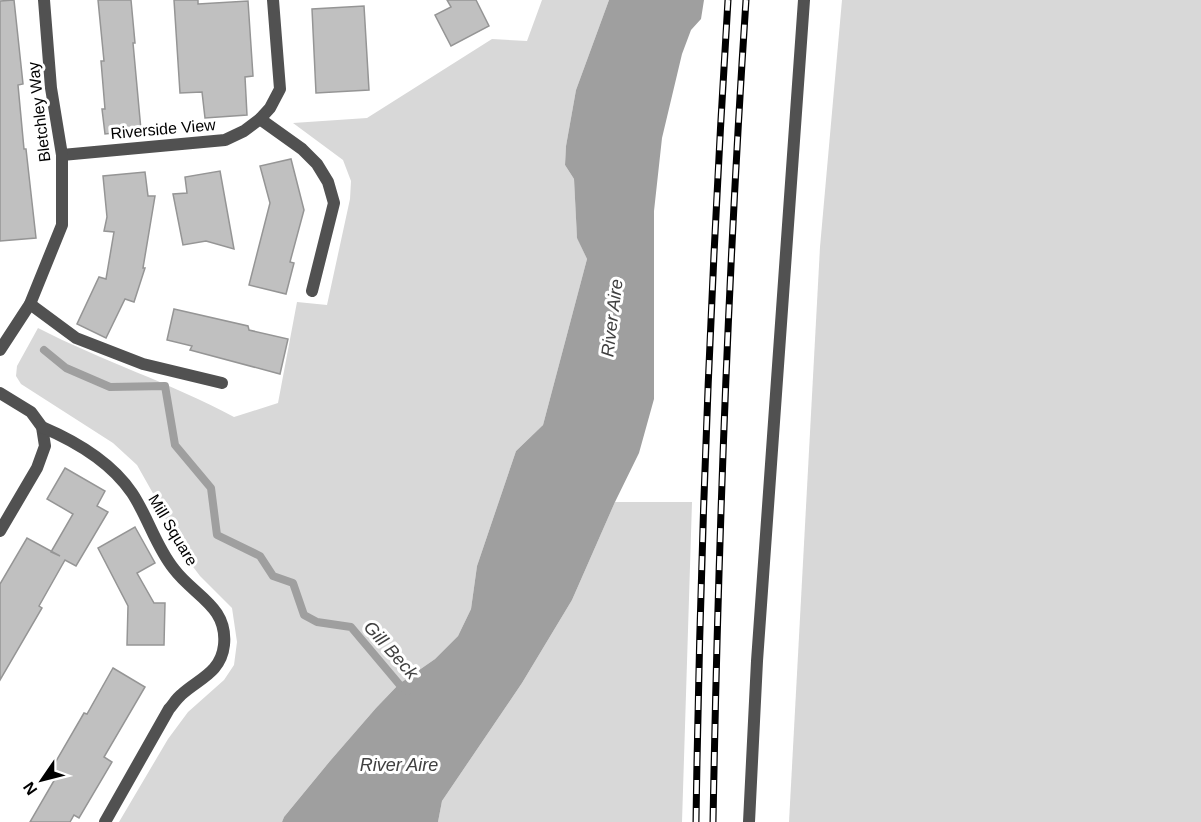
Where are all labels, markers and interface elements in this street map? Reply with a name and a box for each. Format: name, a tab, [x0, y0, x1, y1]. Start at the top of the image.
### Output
street label: Bletchley Way	[24, 61, 54, 163]
street label: Riverside View	[110, 116, 217, 142]
water label: River Aire	[597, 278, 627, 358]
street label: Mill Square	[145, 491, 201, 569]
water label: Gill Beck	[360, 617, 423, 684]
north arrow	[12, 750, 72, 810]
water label: River Aire	[360, 755, 438, 775]
text: N	[20, 779, 40, 798]

